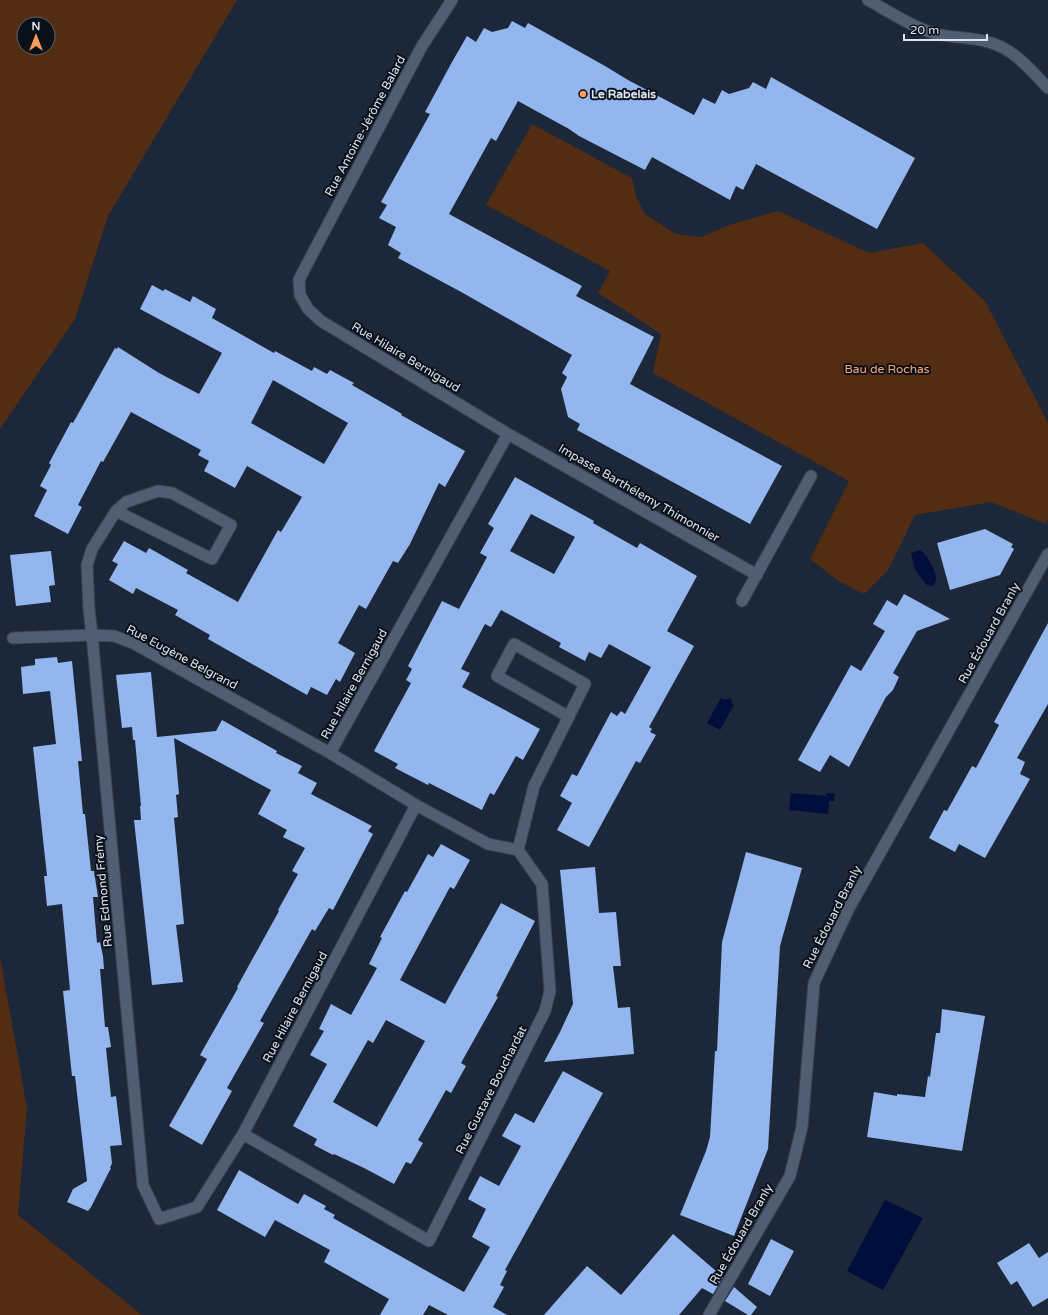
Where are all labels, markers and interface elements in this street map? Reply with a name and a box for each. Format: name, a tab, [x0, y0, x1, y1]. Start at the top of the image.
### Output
north arrow	[16, 16, 56, 56]
scale bar	[904, 16, 987, 42]
text: N	[32, 20, 40, 33]
text: 20 m	[910, 23, 939, 37]
street label: Rue Antoine-Jérôme Balard	[322, 53, 408, 199]
place label: Le Rabelais	[591, 87, 656, 101]
marker: Le Rabelais	[578, 89, 588, 99]
street label: Rue Hilaire Bernigaud	[349, 319, 463, 395]
park label: Bau de Rochas	[845, 362, 930, 376]
street label: Impasse Barthélemy Thimonnier	[556, 441, 722, 545]
street label: Rue Édouard Branly	[955, 579, 1023, 686]
street label: Rue Eugène Belgrand	[124, 622, 240, 692]
street label: Rue Hilaire Bernigaud	[318, 626, 390, 742]
street label: Rue Edmond Frémy	[91, 834, 115, 948]
street label: Rue Édouard Branly	[800, 863, 864, 971]
street label: Rue Hilaire Bernigaud	[260, 949, 330, 1065]
street label: Rue Gustave Bouchardat	[453, 1023, 530, 1156]
street label: Rue Édouard Branly	[707, 1181, 776, 1287]

